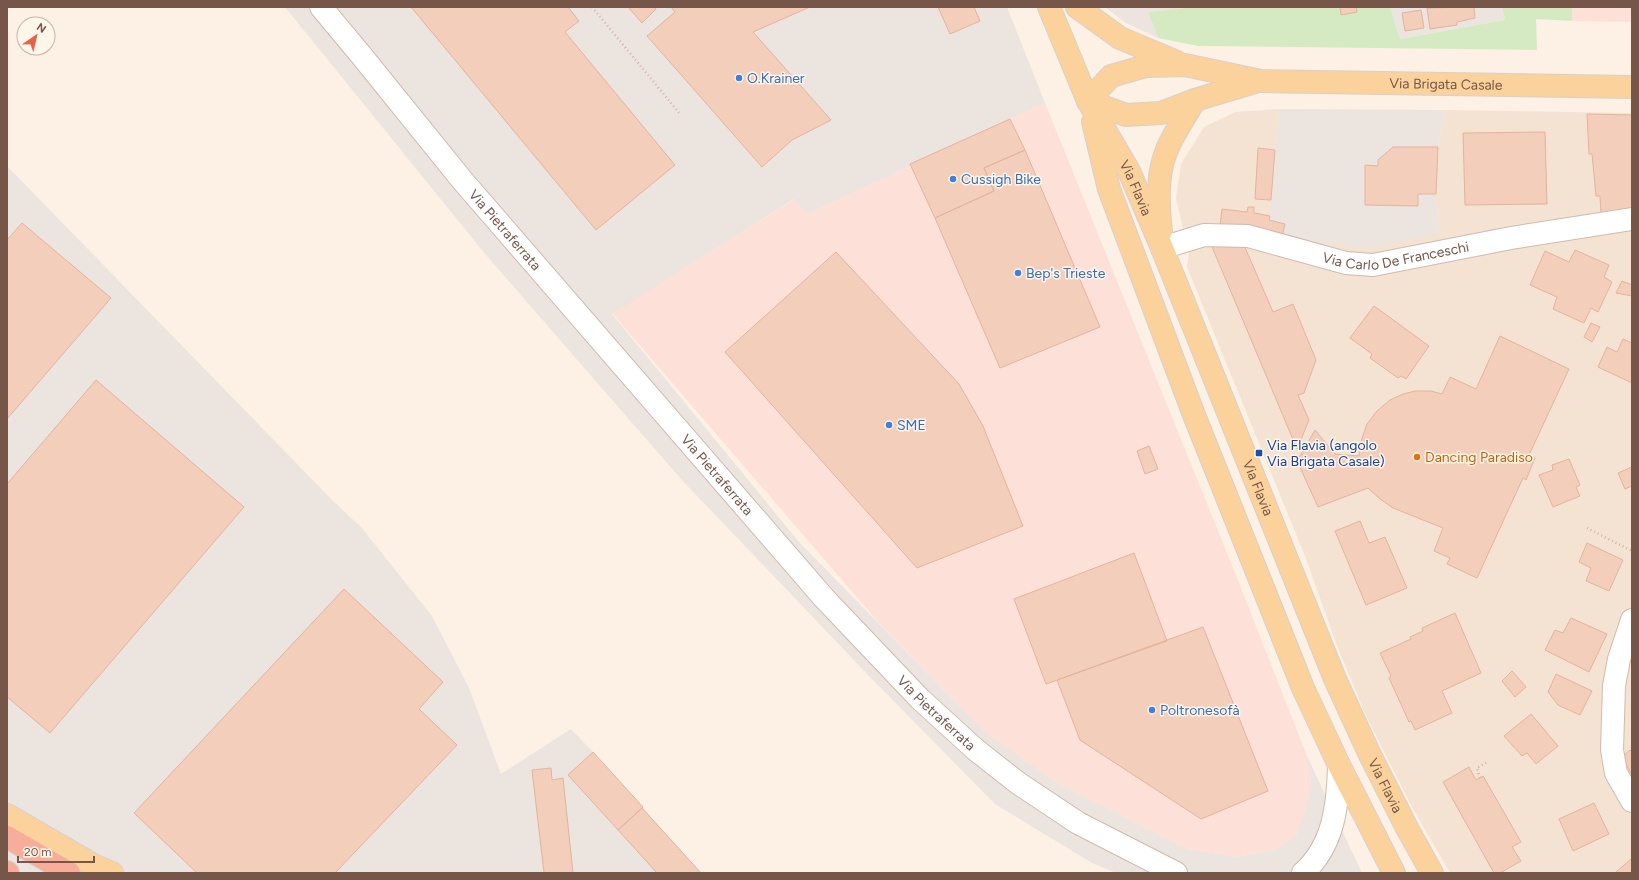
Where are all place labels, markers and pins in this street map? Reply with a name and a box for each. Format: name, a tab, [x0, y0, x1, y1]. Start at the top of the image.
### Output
place label: O.Krainer	[747, 70, 805, 87]
marker: O.Krainer	[734, 73, 744, 83]
place label: Cussigh Bike	[961, 171, 1041, 188]
marker: Cussigh Bike	[948, 174, 958, 184]
place label: Bep's Trieste	[1026, 265, 1106, 282]
marker: Bep's Trieste	[1013, 268, 1023, 278]
place label: SME	[897, 417, 926, 434]
marker: SME	[884, 420, 894, 430]
place label: Via Flavia (angolo Via Brigata Casale)	[1267, 437, 1385, 470]
marker: Via Flavia (angolo Via Brigata Casale)	[1254, 448, 1264, 458]
place label: Dancing Paradiso	[1425, 449, 1533, 466]
marker: Dancing Paradiso	[1412, 452, 1422, 462]
place label: Poltronesofà	[1160, 702, 1240, 719]
marker: Poltronesofà	[1147, 705, 1157, 715]

